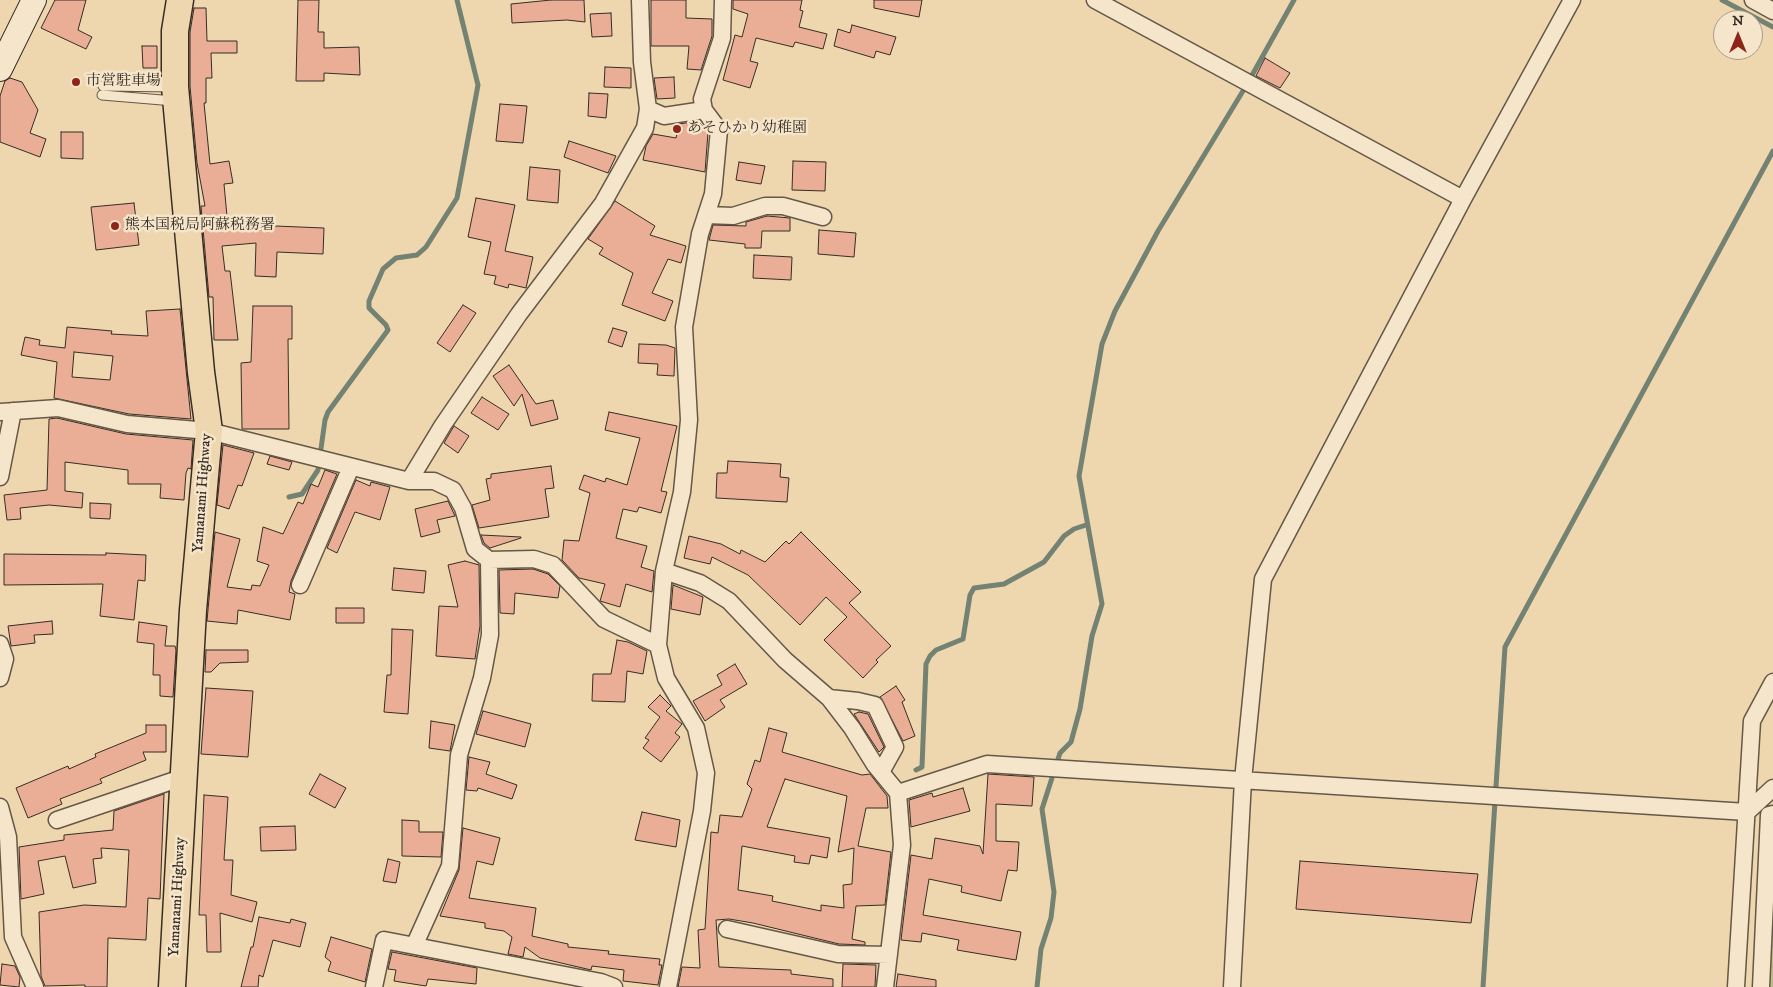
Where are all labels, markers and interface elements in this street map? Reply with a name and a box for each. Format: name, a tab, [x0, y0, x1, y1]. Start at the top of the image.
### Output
north arrow	[1713, 10, 1763, 60]
text: N	[1732, 12, 1744, 30]
place label: 市営駐車場	[86, 73, 161, 91]
marker: 市営駐車場	[70, 76, 82, 88]
place label: あそひかり幼稚園	[687, 120, 807, 138]
marker: あそひかり幼稚園	[671, 123, 683, 135]
place label: 熊本国税局阿蘇税務署	[125, 217, 275, 235]
marker: 熊本国税局阿蘇税務署	[109, 220, 121, 232]
street label: Yamanami Highway	[190, 433, 216, 553]
street label: Yamanami Highway	[166, 837, 190, 957]

